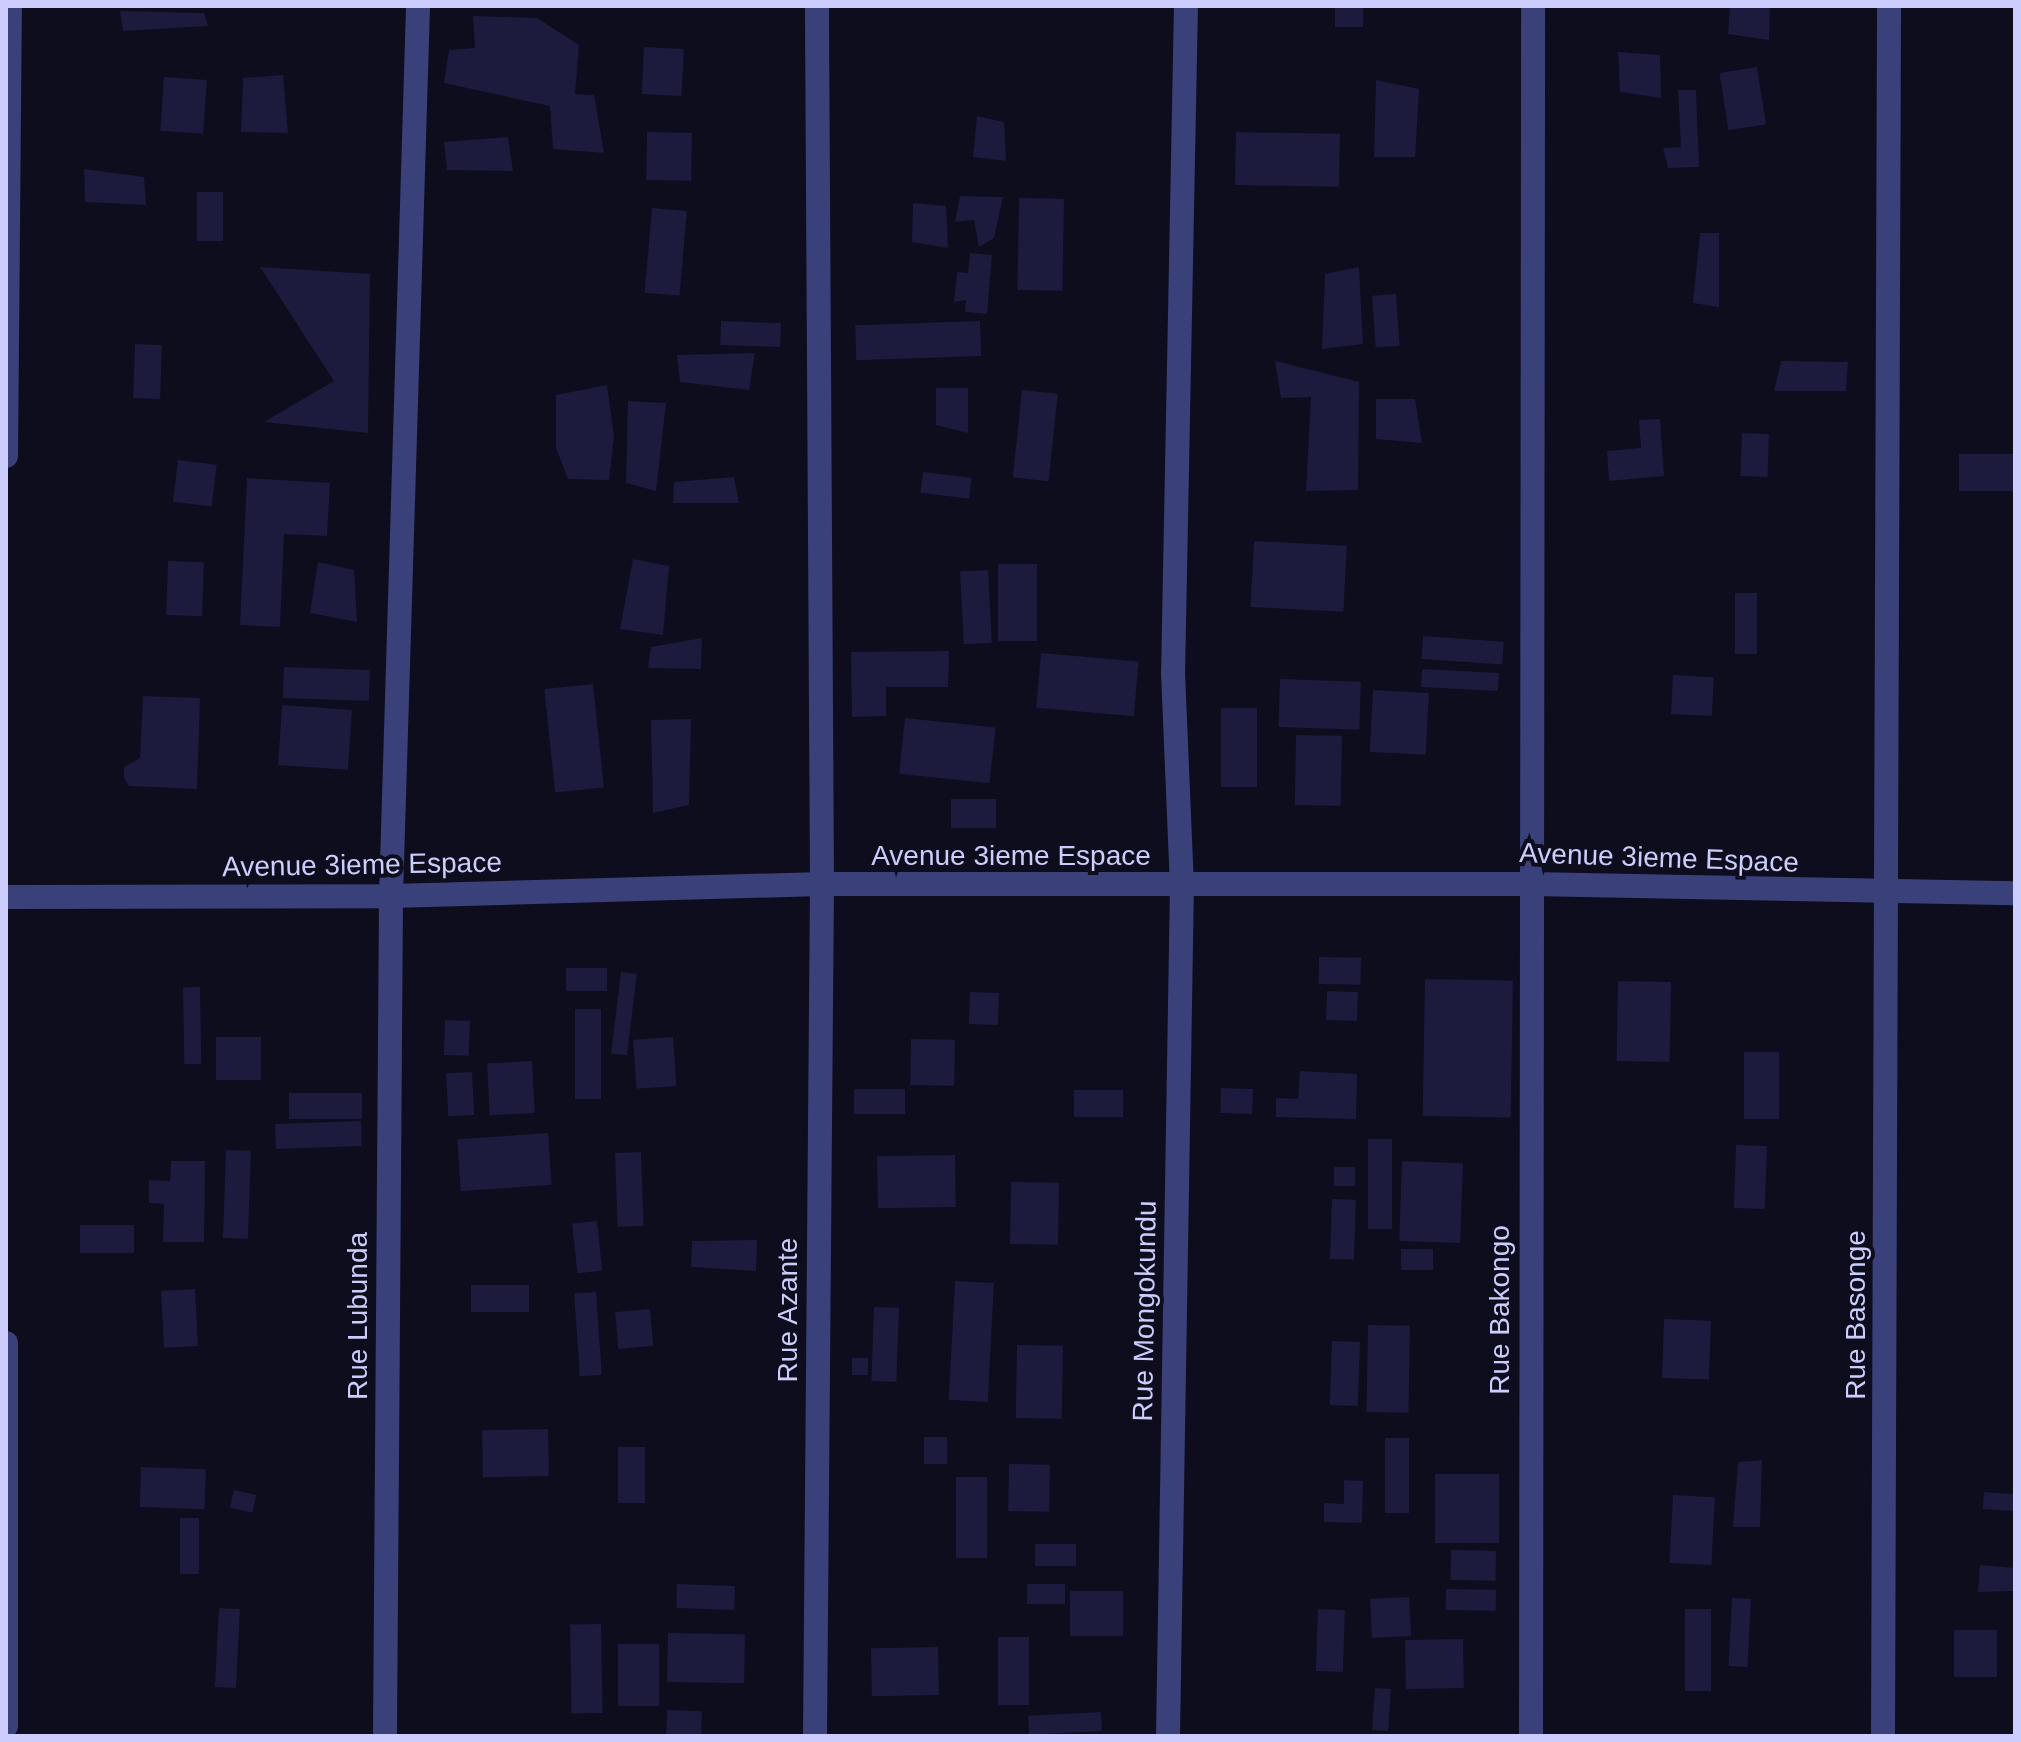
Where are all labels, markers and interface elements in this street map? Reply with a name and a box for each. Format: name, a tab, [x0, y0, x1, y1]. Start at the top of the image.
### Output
street label: Avenue 3ieme Espace	[1519, 836, 1799, 880]
street label: Avenue 3ieme Espace	[871, 839, 1151, 873]
street label: Avenue 3ieme Espace	[222, 846, 502, 884]
street label: Rue Mongokundu	[1126, 1200, 1164, 1422]
street label: Rue Bakongo	[1483, 1225, 1517, 1395]
street label: Rue Basonge	[1839, 1230, 1873, 1400]
street label: Rue Lubunda	[341, 1232, 375, 1400]
street label: Rue Azante	[771, 1237, 805, 1383]

